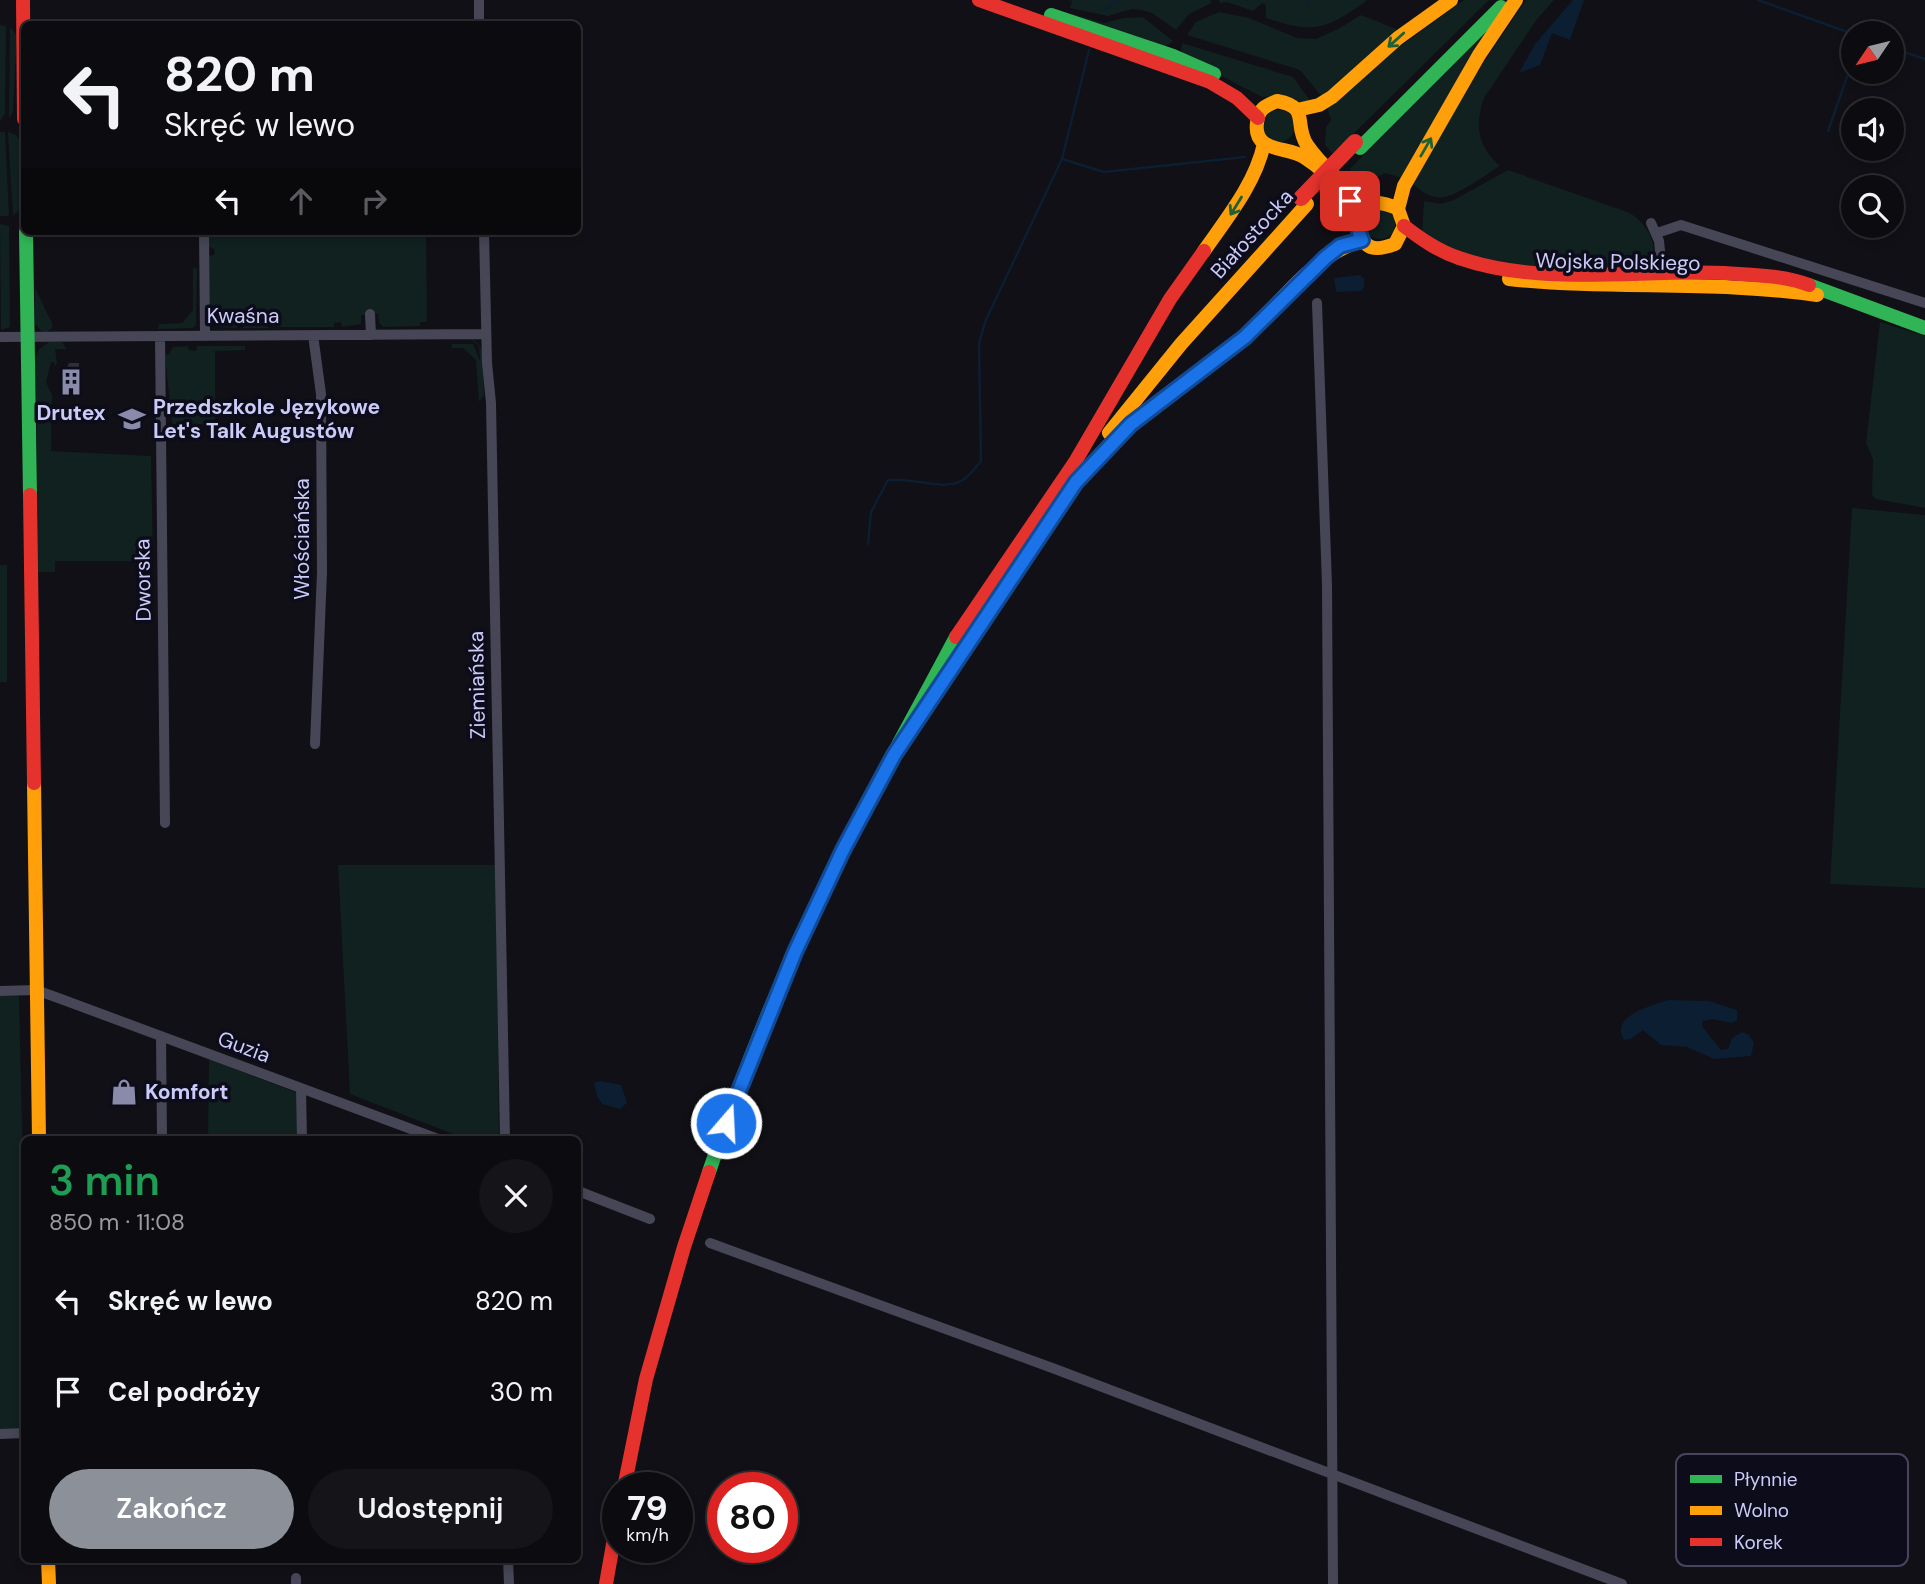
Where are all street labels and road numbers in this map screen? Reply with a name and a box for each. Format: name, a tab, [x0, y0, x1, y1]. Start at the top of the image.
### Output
street label: Białostocka	[1204, 183, 1300, 285]
street label: Wojska Polskiego	[1535, 247, 1701, 277]
street label: Kwaśna	[207, 302, 279, 330]
street label: Włościańska	[288, 478, 316, 600]
street label: Dworska	[128, 538, 158, 622]
street label: Ziemiańska	[462, 631, 492, 739]
street label: Guzia	[214, 1025, 274, 1069]

